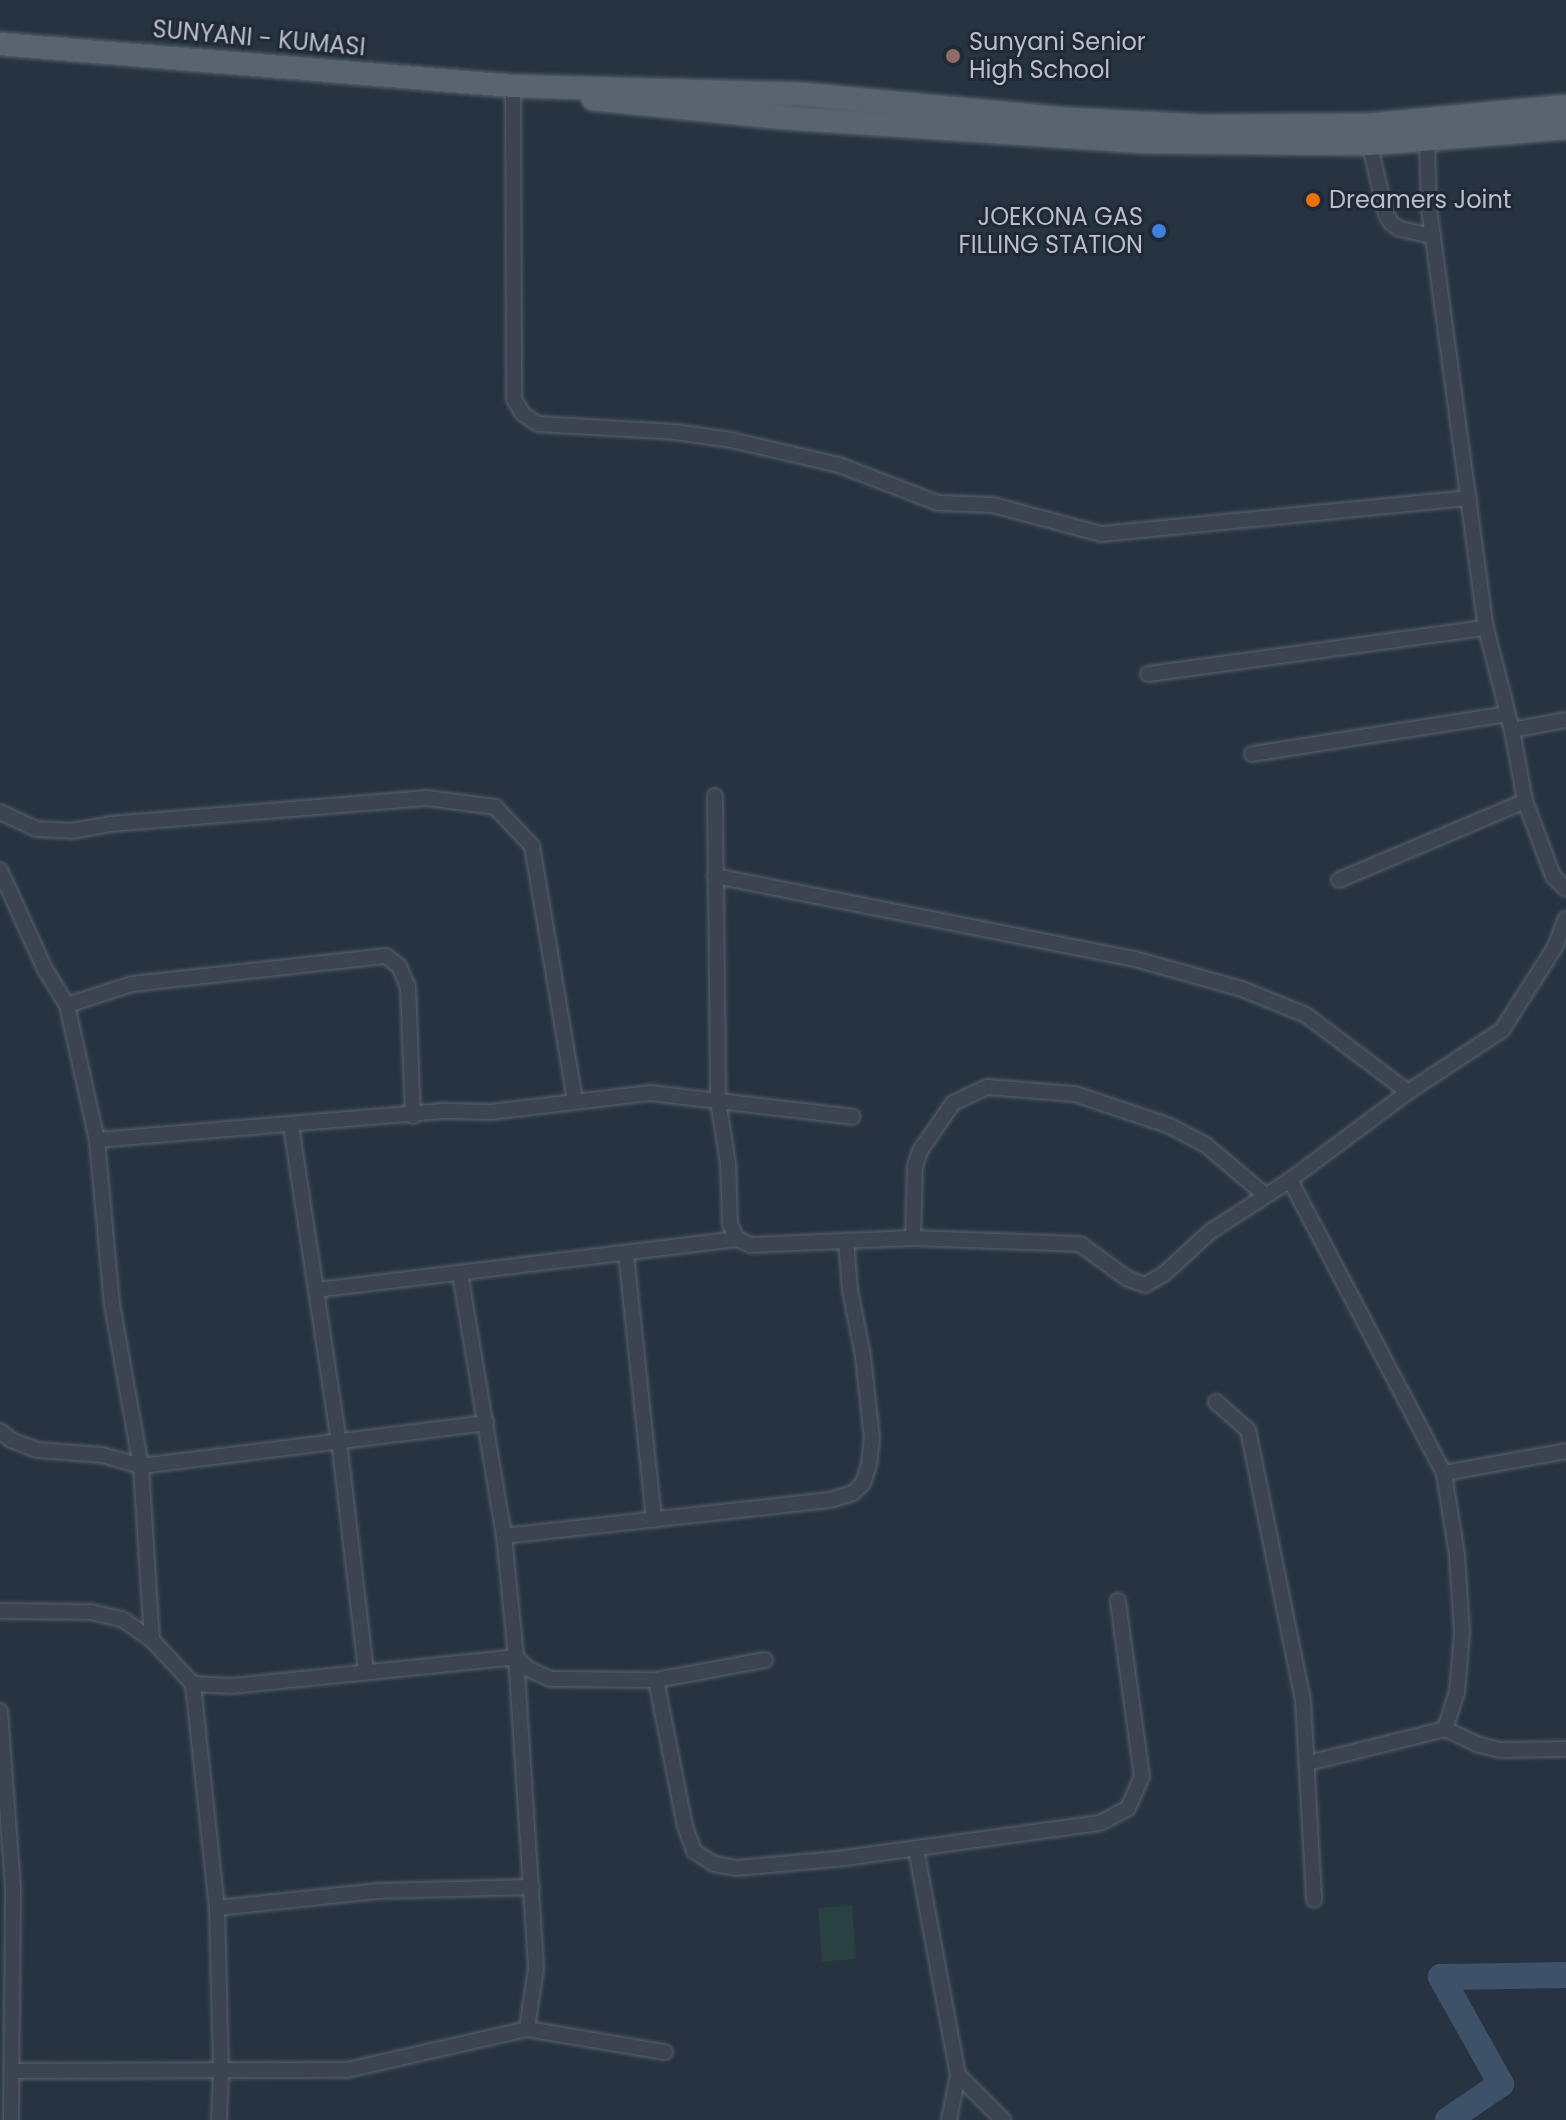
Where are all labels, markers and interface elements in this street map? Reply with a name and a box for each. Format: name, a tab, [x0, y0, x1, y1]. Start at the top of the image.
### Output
street label: SUNYANI - KUMASI	[151, 14, 367, 62]
place label: Sunyani Senior High School	[969, 28, 1146, 84]
marker: Sunyani Senior High School	[944, 47, 962, 65]
place label: Dreamers Joint	[1329, 186, 1512, 214]
marker: Dreamers Joint	[1304, 191, 1322, 209]
place label: JOEKONA GAS FILLING STATION	[959, 203, 1143, 259]
marker: JOEKONA GAS FILLING STATION	[1150, 222, 1168, 240]

